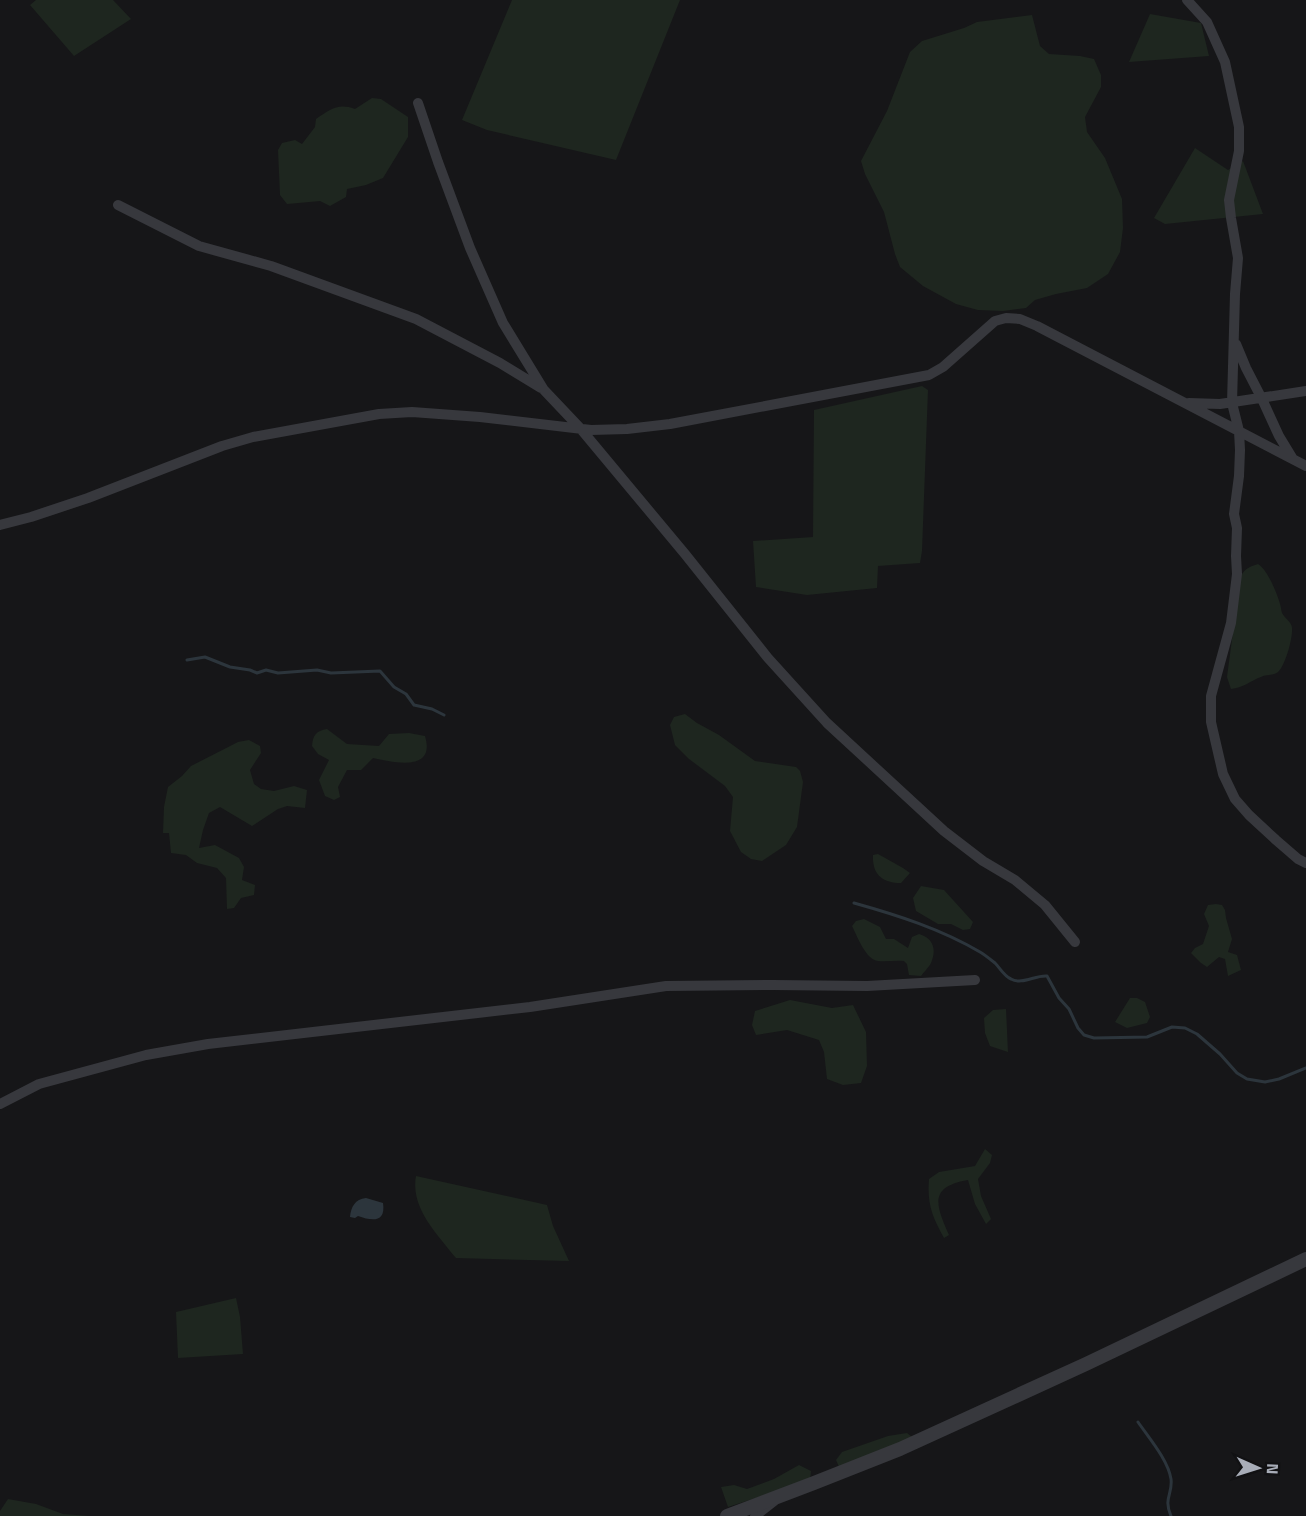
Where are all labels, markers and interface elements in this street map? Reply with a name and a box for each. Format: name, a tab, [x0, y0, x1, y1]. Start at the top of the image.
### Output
north arrow	[1228, 1438, 1288, 1498]
text: N	[1261, 1463, 1285, 1475]

